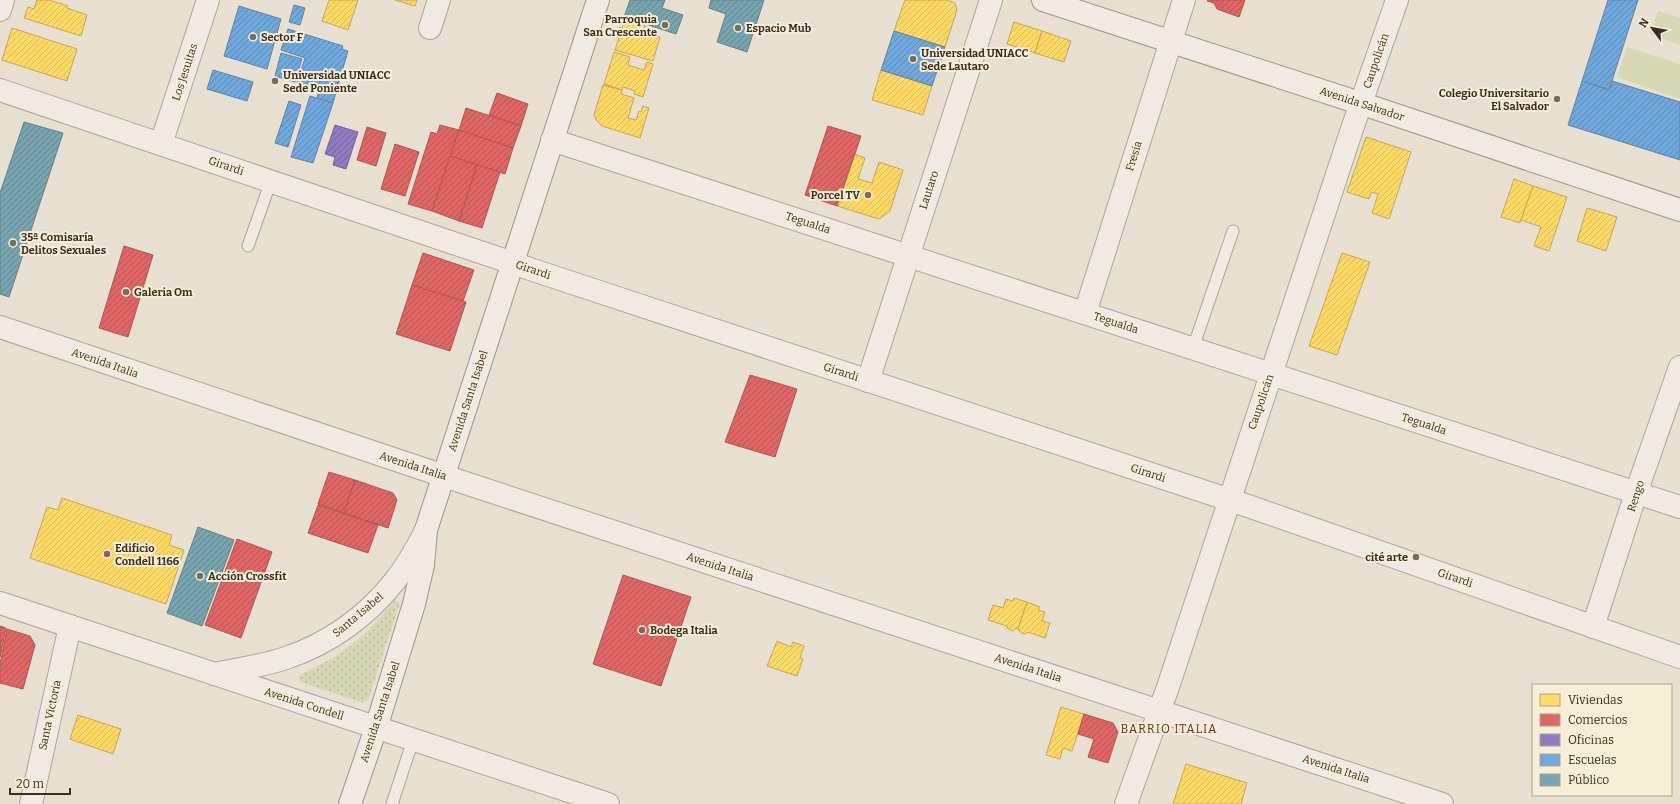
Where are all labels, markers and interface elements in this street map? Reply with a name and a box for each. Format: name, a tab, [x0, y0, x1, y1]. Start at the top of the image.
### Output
north arrow	[1632, 8, 1672, 48]
place label: Parroquia San Crescente	[583, 13, 658, 39]
text: N	[1636, 15, 1652, 30]
marker: Parroquia San Crescente	[660, 20, 670, 30]
place label: Espacio Mub	[746, 22, 812, 35]
marker: Espacio Mub	[733, 23, 743, 33]
place label: Sector F	[261, 31, 303, 44]
marker: Sector F	[248, 32, 258, 42]
street label: Caupolicán	[1360, 32, 1392, 90]
street label: Los Jesuitas	[170, 42, 200, 102]
place label: Universidad UNIACC Sede Lautaro	[921, 47, 1028, 73]
marker: Universidad UNIACC Sede Lautaro	[908, 54, 918, 64]
place label: Universidad UNIACC Sede Poniente	[283, 69, 390, 95]
marker: Universidad UNIACC Sede Poniente	[270, 76, 280, 86]
street label: Avenida Salvador	[1318, 84, 1406, 124]
place label: Colegio Universitario El Salvador	[1439, 87, 1550, 113]
marker: Colegio Universitario El Salvador	[1552, 94, 1562, 104]
street label: Fresia	[1123, 139, 1145, 173]
street label: Girardi	[207, 154, 246, 178]
street label: Lautaro	[917, 169, 941, 211]
place label: Porcel TV	[811, 189, 860, 202]
marker: Porcel TV	[863, 190, 873, 200]
street label: Tegualda	[784, 210, 832, 236]
place label: 35ª Comisaría Delitos Sexuales	[21, 231, 107, 257]
marker: 35ª Comisaría Delitos Sexuales	[8, 238, 18, 248]
street label: Girardi	[514, 258, 553, 282]
place label: Galeria Om	[134, 286, 193, 299]
marker: Galeria Om	[121, 287, 131, 297]
street label: Tegualda	[1092, 310, 1140, 336]
street label: Avenida Italia	[70, 345, 140, 381]
street label: Avenida Santa Isabel	[445, 349, 491, 453]
street label: Girardi	[822, 360, 861, 384]
street label: Caupolicán	[1245, 373, 1277, 431]
street label: Tegualda	[1400, 411, 1448, 437]
street label: Avenida Italia	[378, 449, 448, 483]
street label: Girardi	[1129, 461, 1168, 485]
street label: Rengo	[1625, 479, 1647, 513]
place label: Edificio Condell 1166	[115, 542, 180, 568]
marker: Edificio Condell 1166	[102, 549, 112, 559]
street label: Avenida Italia	[685, 550, 755, 584]
place label: cité arte	[1365, 551, 1408, 564]
marker: cité arte	[1411, 552, 1421, 562]
street label: Girardi	[1436, 566, 1475, 590]
place label: Acción Crossfit	[208, 570, 287, 583]
marker: Acción Crossfit	[195, 571, 205, 581]
street label: Santa Isabel	[330, 590, 386, 640]
place label: Bodega Italia	[650, 624, 719, 637]
marker: Bodega Italia	[637, 625, 647, 635]
street label: Avenida Italia	[993, 651, 1063, 685]
street label: Avenida Santa Isabel	[357, 660, 403, 764]
street label: Santa Victoria	[36, 679, 64, 751]
legend	[1532, 684, 1672, 796]
street label: Avenida Condell	[263, 685, 345, 723]
text: Viviendas	[1568, 693, 1623, 707]
text: Comercios	[1568, 713, 1628, 727]
district label: BARRIO ITALIA	[1121, 722, 1217, 736]
text: Oficinas	[1568, 733, 1614, 747]
street label: Avenida Italia	[1301, 752, 1371, 786]
text: Escuelas	[1568, 753, 1617, 767]
scale bar	[10, 770, 70, 796]
text: Público	[1568, 773, 1609, 787]
text: 20 m	[16, 777, 45, 791]

